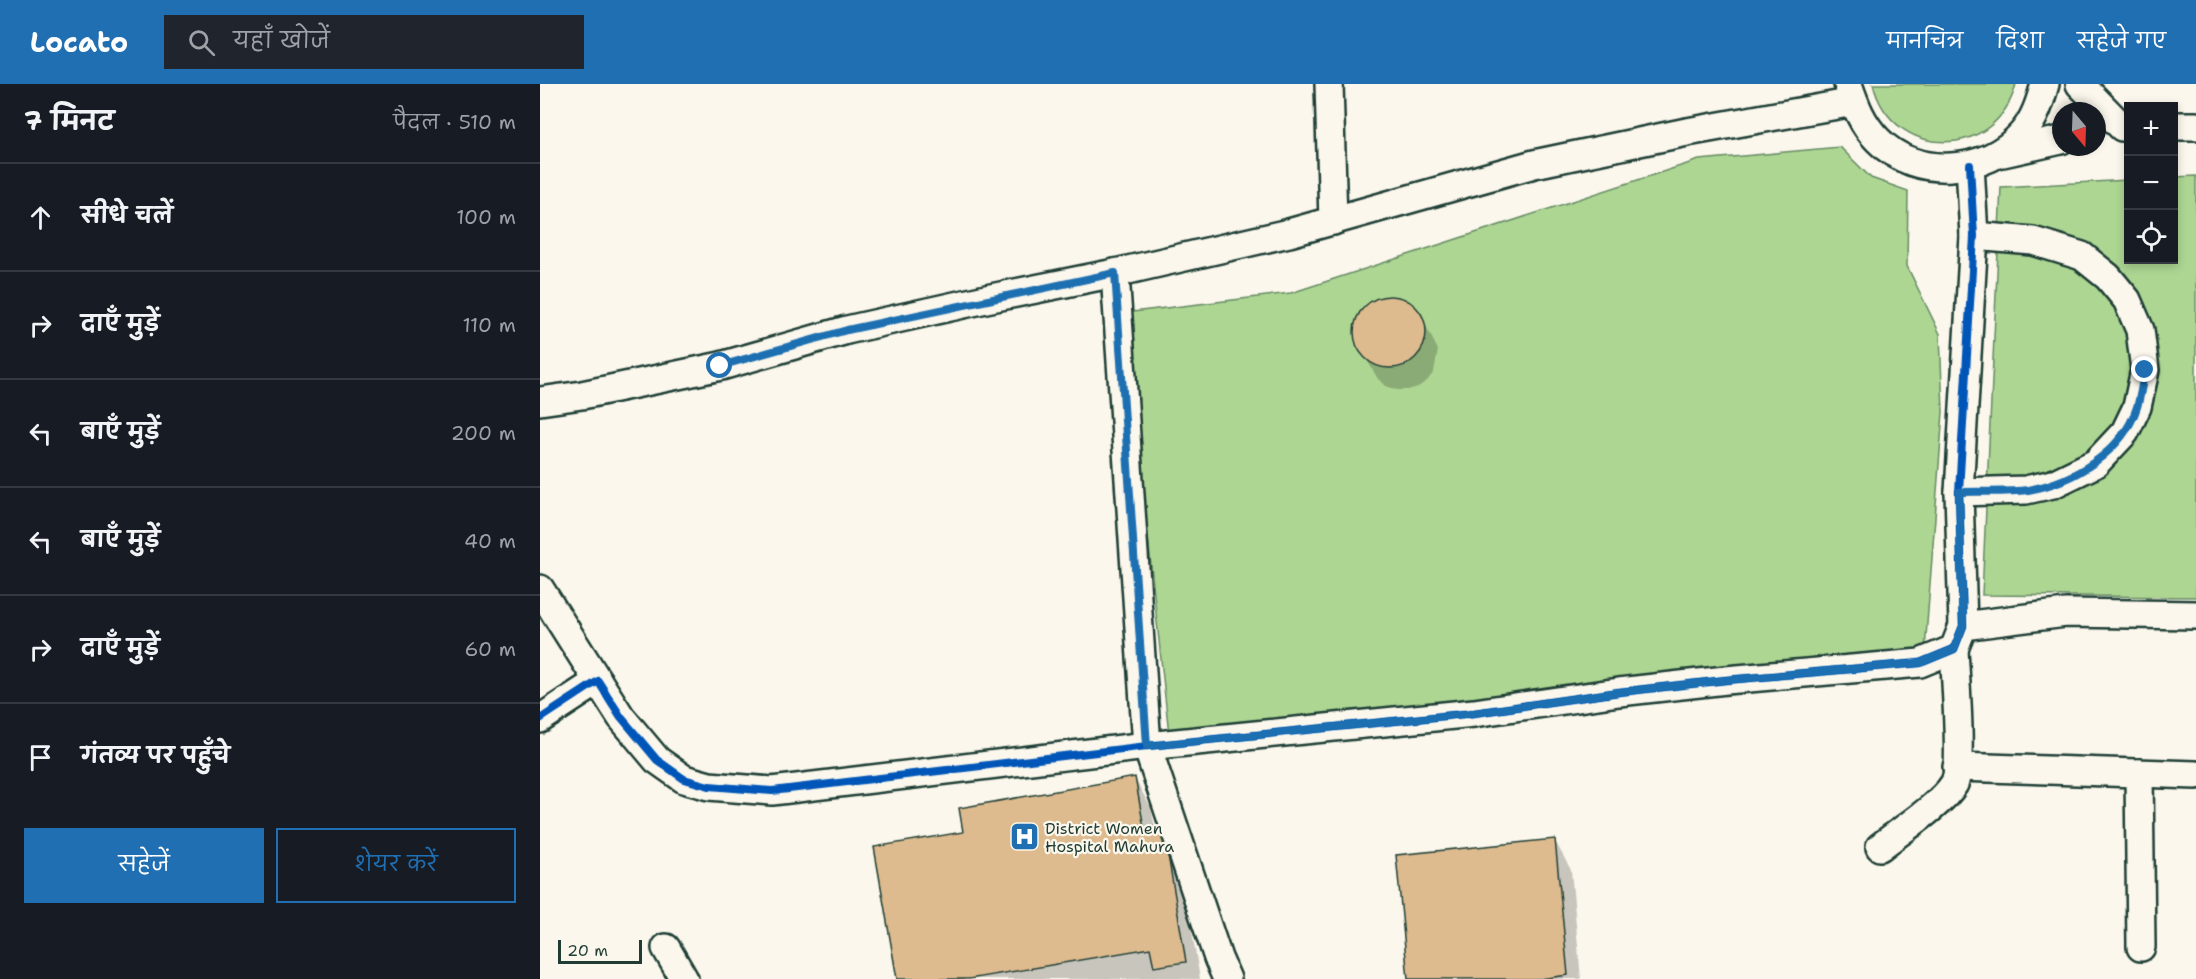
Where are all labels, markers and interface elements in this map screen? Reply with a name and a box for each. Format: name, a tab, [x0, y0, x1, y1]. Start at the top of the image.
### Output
search box	[164, 15, 584, 69]
text: Locato	[30, 23, 128, 61]
icon: search	[185, 26, 218, 59]
text: यहाँ खोजें	[233, 26, 330, 55]
text: मानचित्र	[1886, 27, 1963, 55]
text: दिशा	[1996, 27, 2044, 55]
text: सहेजे गए	[2077, 27, 2166, 55]
north arrow	[2052, 102, 2106, 156]
map controls	[2124, 102, 2178, 264]
button: +	[2124, 102, 2178, 156]
text: 7 मिनट	[24, 103, 114, 138]
text: पैदल · 510 m	[393, 109, 516, 135]
button: −	[2124, 156, 2178, 210]
icon: ahead	[24, 201, 57, 234]
text: सीधे चलें	[81, 201, 173, 230]
text: 100 m	[456, 204, 516, 230]
button: locate	[2124, 210, 2178, 264]
icon: right	[24, 309, 57, 342]
text: दाएँ मुड़ें	[81, 309, 160, 338]
text: 110 m	[462, 312, 516, 338]
route start	[706, 352, 732, 378]
route end	[2131, 356, 2157, 382]
icon: left	[24, 417, 57, 450]
text: बाएँ मुड़ें	[81, 417, 160, 446]
text: 200 m	[451, 420, 516, 446]
icon: left	[24, 525, 57, 558]
text: बाएँ मुड़ें	[81, 525, 160, 554]
text: 40 m	[464, 528, 516, 554]
icon: right	[24, 633, 57, 666]
text: दाएँ मुड़ें	[81, 633, 160, 662]
text: 60 m	[464, 636, 516, 662]
icon: arrive	[24, 741, 57, 774]
text: गंतव्य पर पहुँचे	[81, 741, 230, 770]
place label: District Women Hospital Mahura	[1045, 818, 1174, 857]
hospital icon: District Women Hospital Mahura	[1008, 821, 1040, 853]
button: सहेजें	[24, 828, 264, 903]
button: शेयर करें	[276, 828, 516, 903]
scale bar	[558, 937, 642, 964]
text: 20 m	[567, 940, 608, 961]

